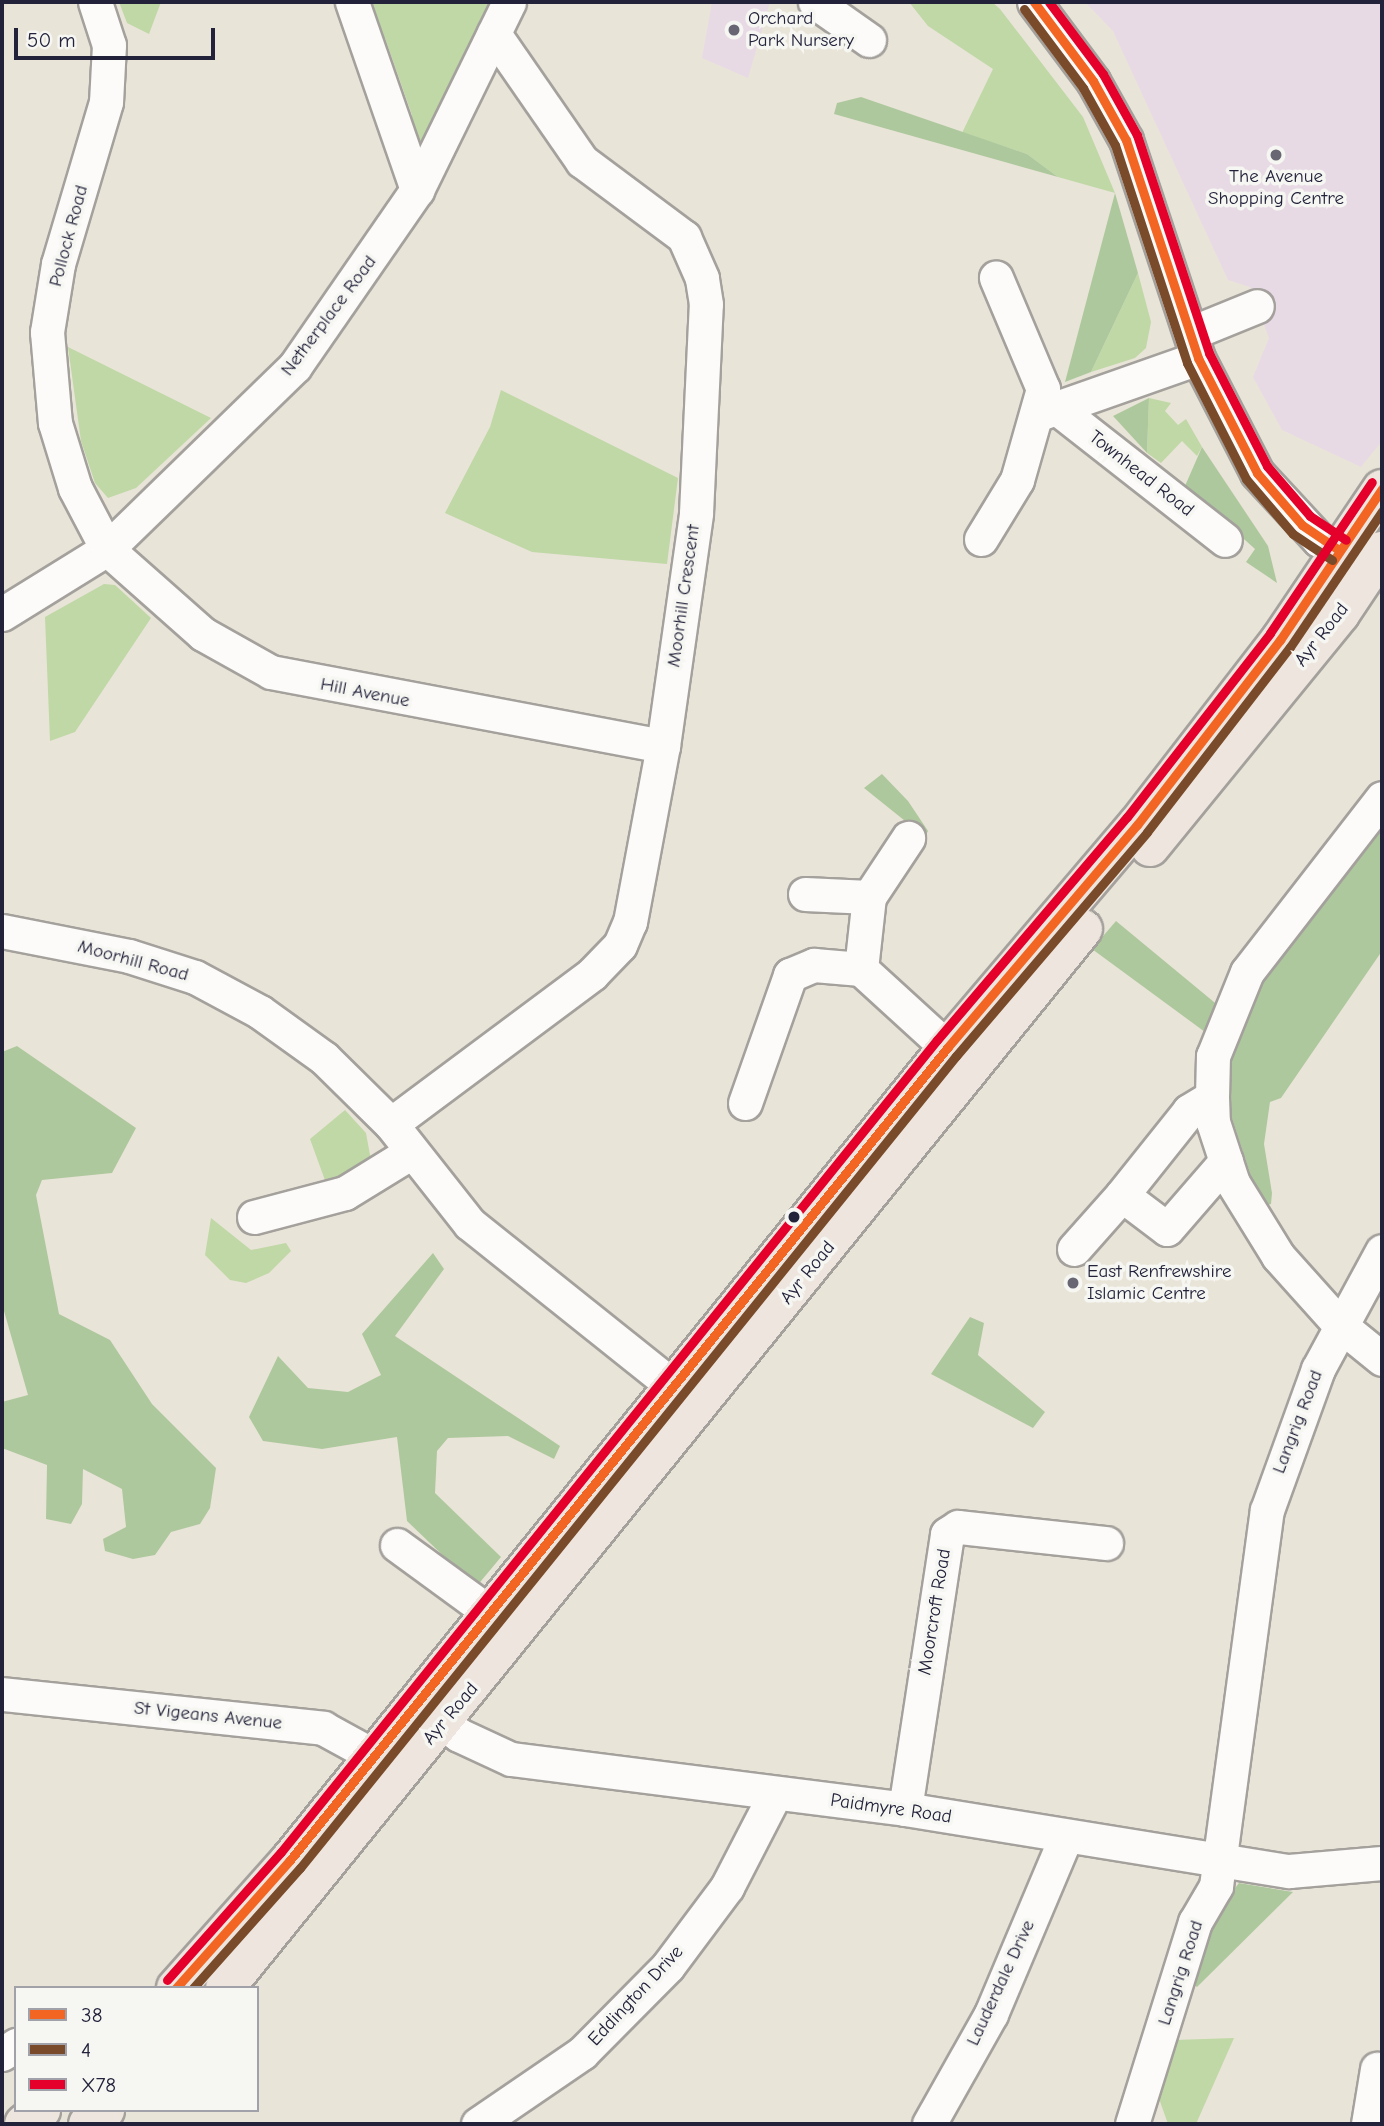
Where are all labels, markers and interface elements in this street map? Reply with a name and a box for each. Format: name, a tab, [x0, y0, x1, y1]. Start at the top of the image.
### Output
place label: Orchard Park Nursery	[748, 8, 854, 52]
scale bar	[18, 14, 219, 58]
marker: Orchard Park Nursery	[726, 22, 742, 38]
text: 50 m	[27, 28, 76, 52]
marker: The Avenue Shopping Centre	[1268, 147, 1284, 163]
place label: The Avenue Shopping Centre	[1208, 166, 1344, 210]
street label: Pollock Road	[45, 183, 93, 289]
street label: Netherplace Road	[276, 251, 382, 381]
street label: Townhead Road	[1084, 426, 1198, 522]
street label: Moorhill Crescent	[663, 523, 705, 669]
street label: Ayr Road	[1290, 599, 1354, 671]
street label: Hill Avenue	[318, 673, 412, 713]
street label: Moorhill Road	[75, 935, 191, 987]
unlabelled marker	[787, 1210, 801, 1224]
street label: Ayr Road	[776, 1237, 840, 1309]
place label: East Renfrewshire Islamic Centre	[1087, 1261, 1232, 1305]
marker: East Renfrewshire Islamic Centre	[1065, 1275, 1081, 1291]
street label: Langrig Road	[1268, 1367, 1328, 1477]
street label: Moorcroft Road	[914, 1547, 956, 1677]
street label: Ayr Road	[418, 1678, 484, 1750]
street label: St Vigeans Avenue	[133, 1697, 283, 1735]
street label: Paidmyre Road	[829, 1789, 953, 1829]
street label: Lauderdale Drive	[962, 1917, 1040, 2049]
street label: Langrig Road	[1153, 1918, 1209, 2028]
street label: Eddington Drive	[584, 1941, 688, 2051]
legend	[14, 1986, 259, 2112]
text: 38	[81, 2003, 102, 2027]
text: 4	[81, 2038, 91, 2062]
text: X78	[81, 2073, 116, 2097]

